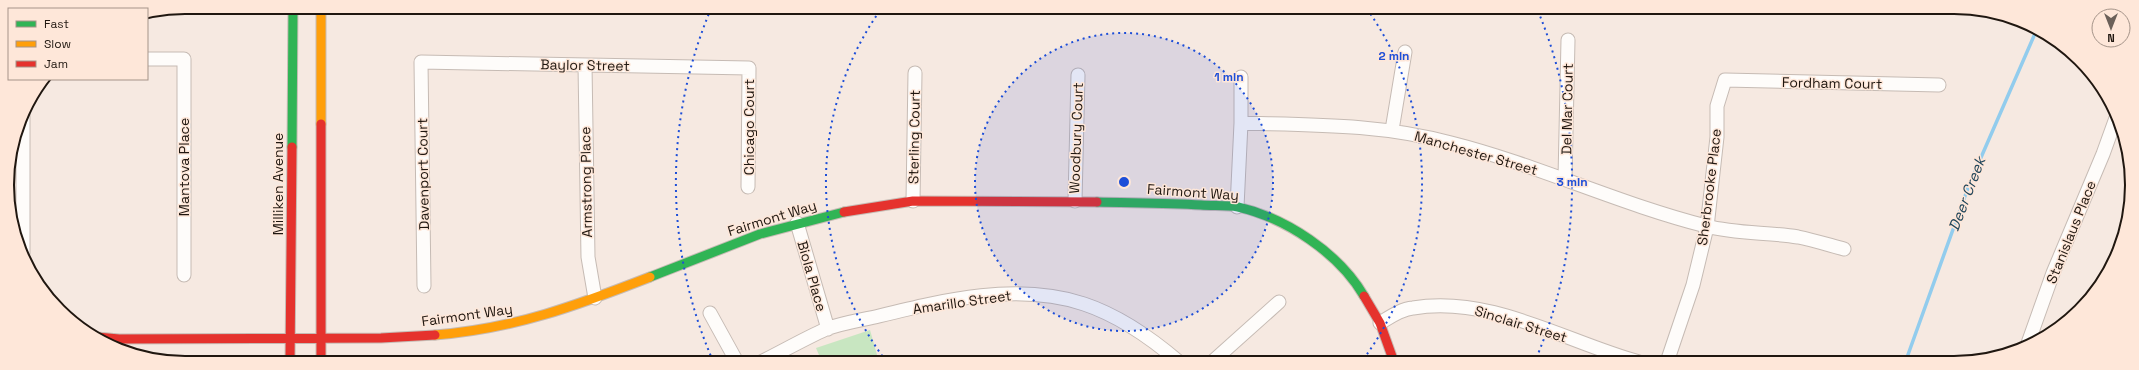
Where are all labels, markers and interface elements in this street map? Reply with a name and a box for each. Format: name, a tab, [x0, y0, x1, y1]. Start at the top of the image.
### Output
legend	[8, 8, 148, 80]
north arrow	[2091, 8, 2131, 48]
text: Fast	[44, 16, 69, 32]
text: N	[2107, 31, 2115, 45]
text: Slow	[44, 36, 71, 52]
text: 2 min	[1378, 48, 1410, 64]
street label: Baylor Street	[540, 55, 630, 75]
text: Jam	[44, 56, 68, 72]
street label: Del Mar Court	[1557, 63, 1577, 155]
text: 1 min	[1214, 69, 1244, 85]
street label: Fordham Court	[1782, 73, 1882, 93]
street label: Chicago Court	[740, 79, 758, 175]
street label: Woodbury Court	[1065, 82, 1087, 194]
street label: Sterling Court	[904, 90, 924, 184]
street label: Mantova Place	[175, 118, 193, 216]
street label: Davenport Court	[413, 118, 433, 230]
street label: Armstrong Place	[576, 126, 596, 238]
street label: Manchester Street	[1412, 127, 1540, 179]
street label: Sherbrooke Place	[1693, 128, 1725, 246]
street label: Milliken Avenue	[269, 133, 287, 235]
water label: Deer Creek	[1944, 152, 1990, 234]
text: 3 min	[1556, 174, 1588, 190]
centre of rings	[1117, 175, 1131, 189]
street label: Stanislaus Place	[2042, 178, 2100, 286]
street label: Fairmont Way	[1147, 180, 1239, 204]
street label: Fairmont Way	[725, 196, 819, 240]
street label: Biola Place	[793, 239, 831, 313]
street label: Amarillo Street	[911, 286, 1013, 318]
street label: Fairmont Way	[420, 300, 514, 330]
street label: Sinclair Street	[1473, 301, 1569, 347]

